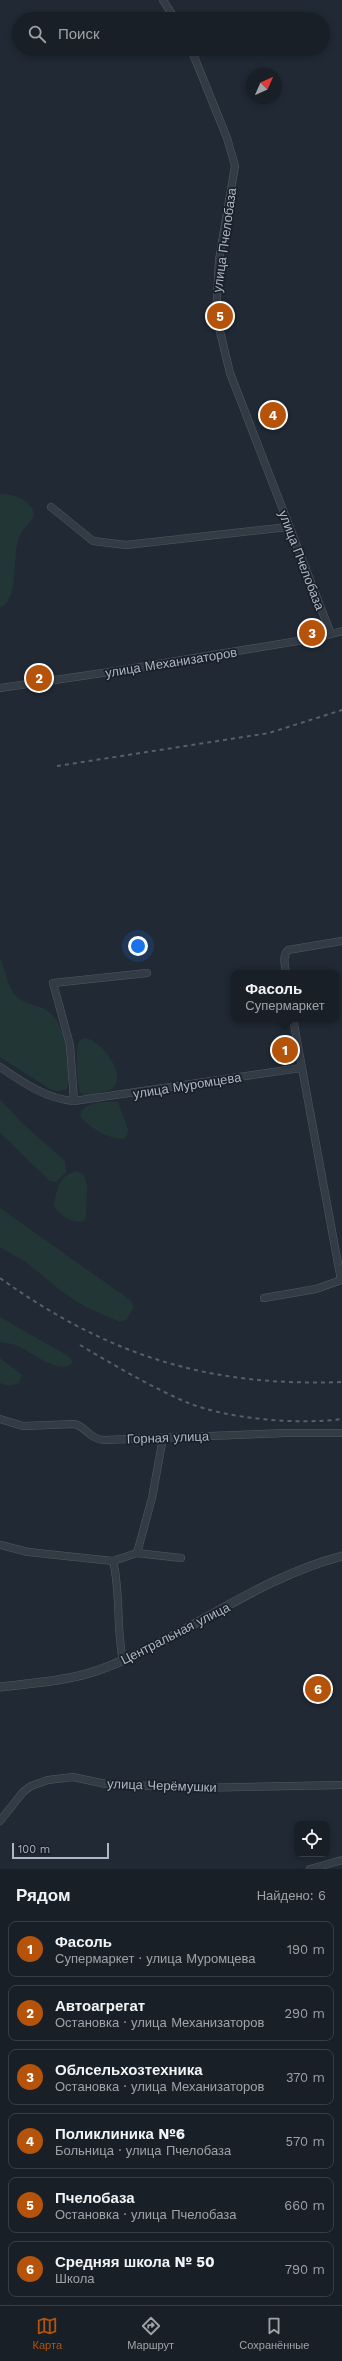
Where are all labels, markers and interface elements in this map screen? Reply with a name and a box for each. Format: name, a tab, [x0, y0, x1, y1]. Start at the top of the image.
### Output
search box	[12, 12, 330, 56]
icon: search	[26, 23, 48, 45]
text: Поиск	[58, 25, 100, 43]
north arrow	[246, 68, 282, 104]
street label: улица Пчелобаза	[210, 186, 239, 293]
pin: 5	[207, 301, 233, 331]
pin: 4	[260, 400, 286, 430]
street label: улица Пчелобаза	[276, 508, 328, 613]
pin: 3	[299, 618, 325, 648]
street label: улица Механизаторов	[104, 645, 238, 680]
pin: 2	[26, 663, 52, 693]
your location	[128, 936, 148, 956]
popup	[231, 970, 339, 1022]
text: Фасоль	[245, 980, 302, 998]
text: Супермаркет	[245, 998, 325, 1013]
pin: 1	[272, 1035, 298, 1065]
street label: улица Муромцева	[132, 1069, 243, 1101]
street label: Горная улица	[127, 1429, 210, 1446]
street label: Центральная улица	[118, 1599, 233, 1667]
pin: 6	[305, 1674, 331, 1704]
street label: улица Черёмушки	[107, 1776, 217, 1795]
map controls	[294, 1821, 330, 1857]
button: locate	[294, 1821, 330, 1857]
scale bar	[12, 1841, 109, 1860]
text: 100 m	[18, 1843, 50, 1856]
text: Рядом	[16, 1885, 71, 1905]
text: Найдено: 6	[257, 1888, 326, 1903]
text: Фасоль	[55, 1933, 112, 1951]
text: 1	[27, 1942, 33, 1957]
text: 190 m	[287, 1942, 325, 1957]
text: Супермаркет · улица Муромцева	[55, 1951, 256, 1966]
text: Автоагрегат	[55, 1997, 145, 2015]
text: 2	[26, 2006, 34, 2021]
text: 290 m	[284, 2006, 325, 2021]
text: Остановка · улица Механизаторов	[55, 2015, 264, 2030]
text: Облсельхозтехника	[55, 2061, 203, 2079]
text: 3	[26, 2070, 34, 2085]
text: 370 m	[286, 2070, 325, 2085]
text: Остановка · улица Механизаторов	[55, 2079, 264, 2094]
text: Поликлиника №6	[55, 2125, 185, 2143]
text: 4	[26, 2134, 34, 2149]
text: 570 m	[285, 2134, 325, 2149]
text: Больница · улица Пчелобаза	[55, 2143, 231, 2158]
text: Пчелобаза	[55, 2189, 135, 2207]
text: 5	[26, 2198, 34, 2213]
text: 660 m	[284, 2198, 325, 2213]
text: Остановка · улица Пчелобаза	[55, 2207, 236, 2222]
text: Средняя школа № 50	[55, 2253, 215, 2271]
text: 6	[26, 2262, 34, 2277]
text: 790 m	[285, 2262, 325, 2277]
text: Школа	[55, 2271, 95, 2286]
tab: Карта	[33, 2315, 62, 2352]
tab: Маршрут	[127, 2315, 174, 2352]
tab: Сохранённые	[239, 2315, 309, 2352]

